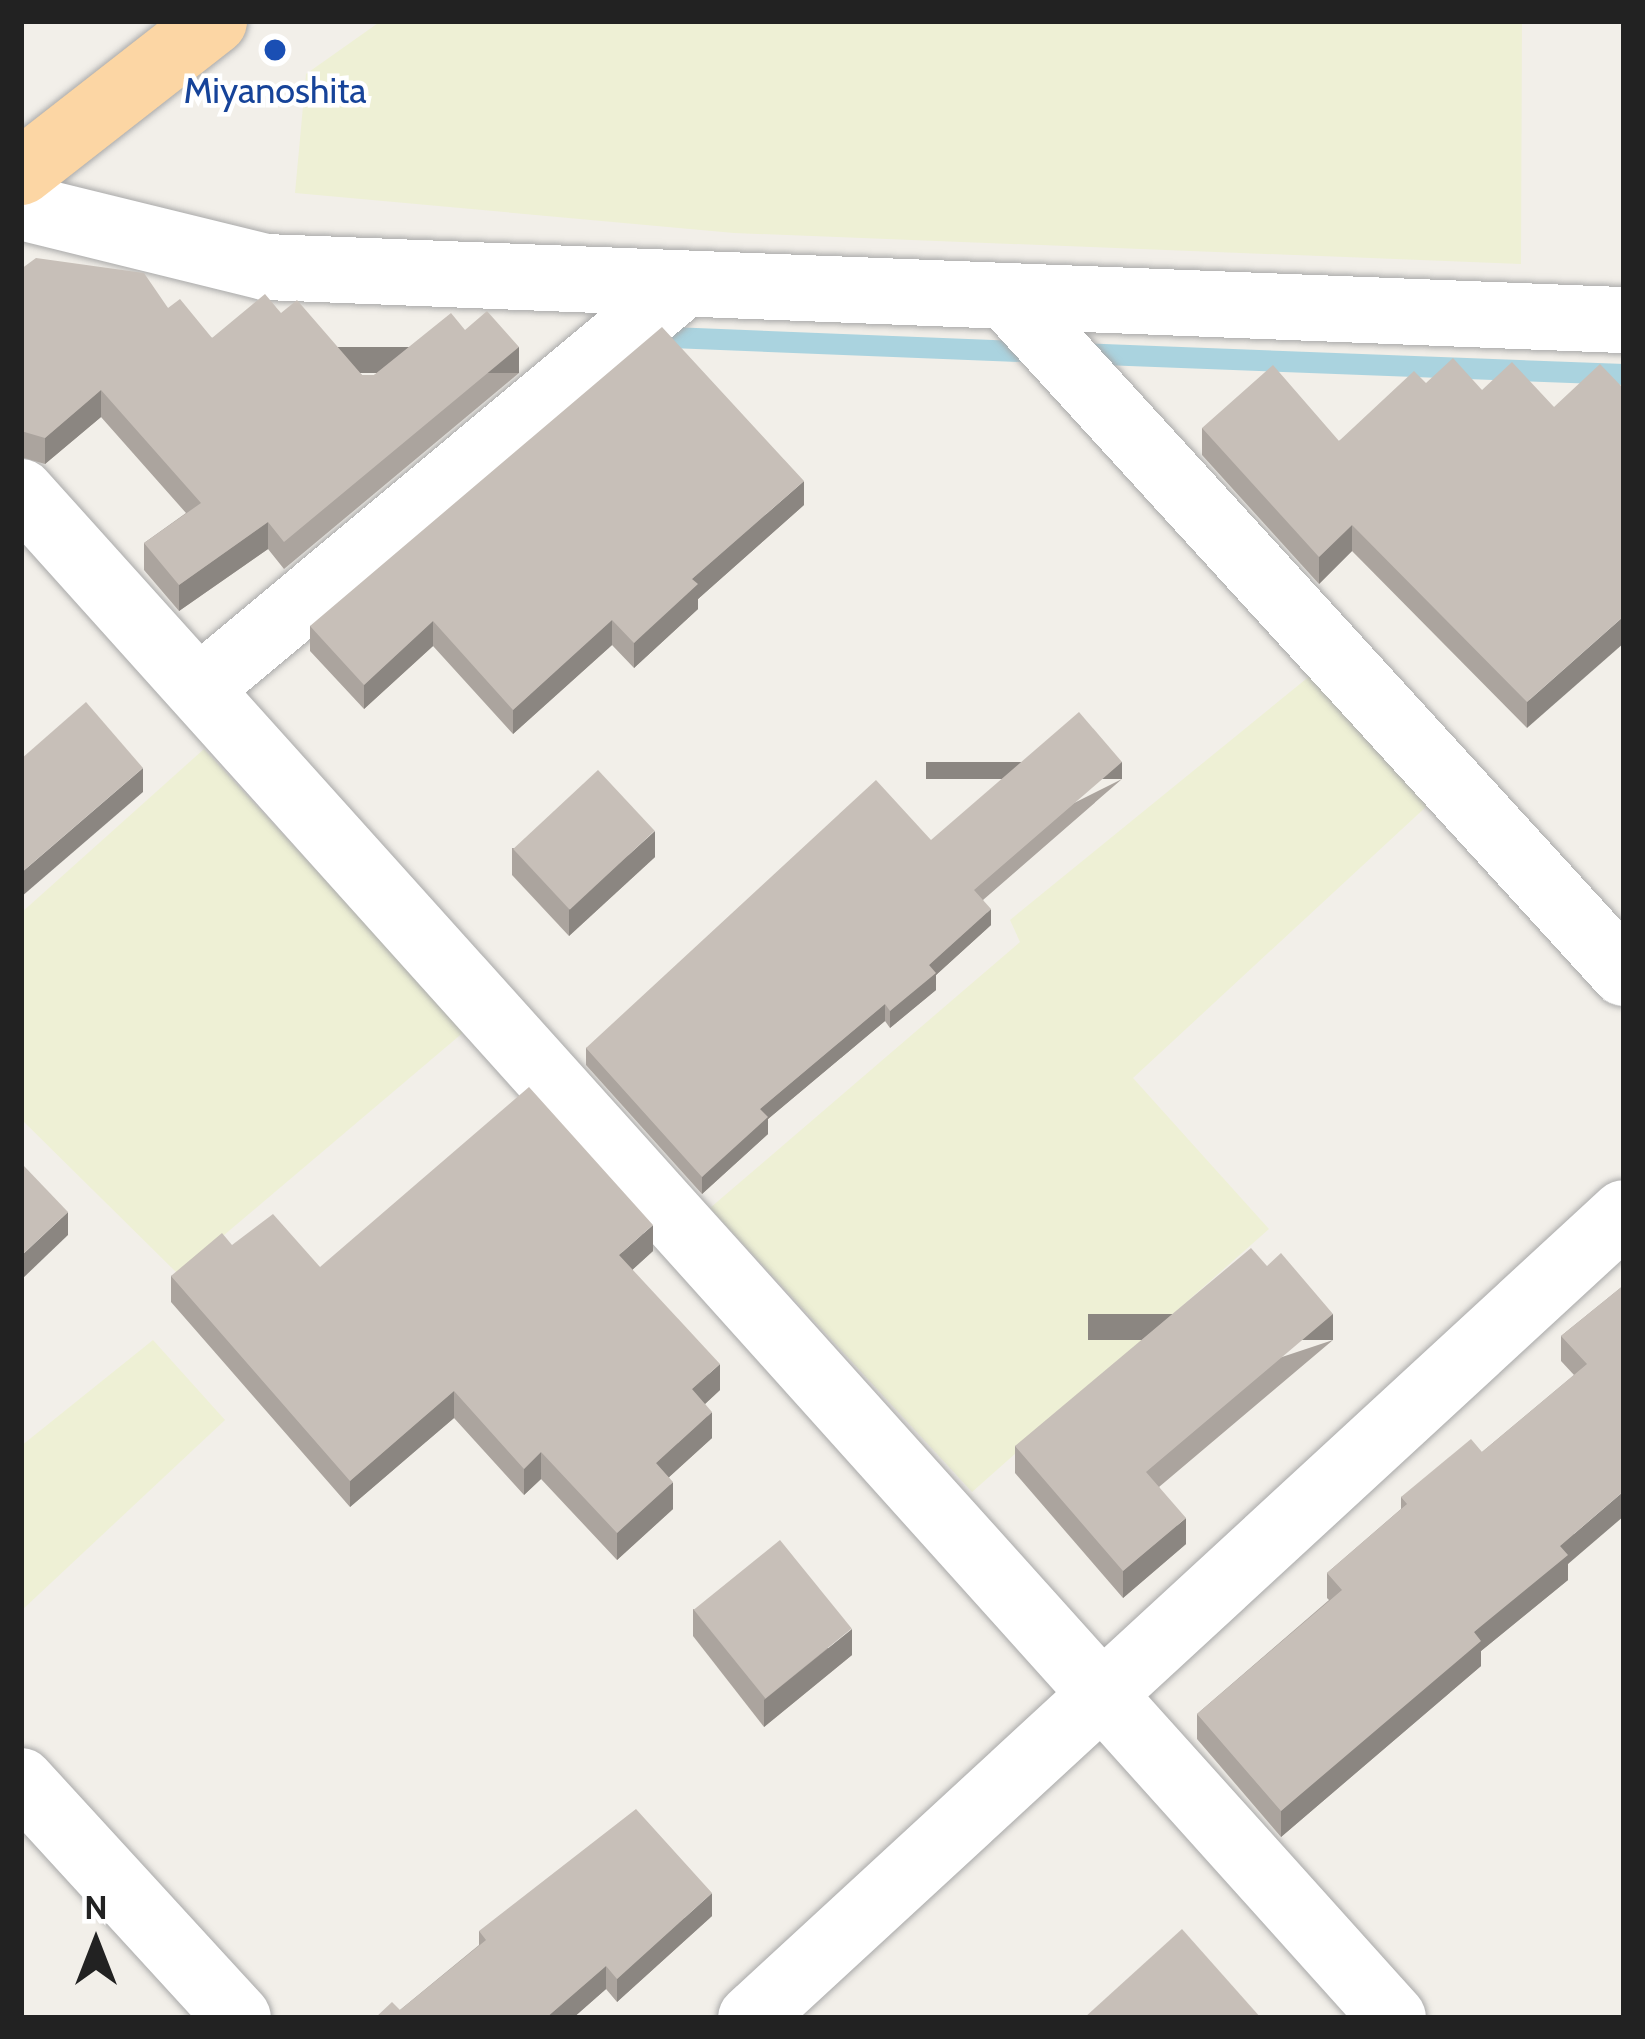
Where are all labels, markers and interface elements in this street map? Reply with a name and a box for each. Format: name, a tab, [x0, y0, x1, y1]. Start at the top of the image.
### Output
marker: Miyanoshita	[262, 37, 288, 63]
place label: Miyanoshita	[183, 69, 367, 113]
north arrow	[36, 1883, 156, 2003]
text: N	[84, 1887, 108, 1927]

